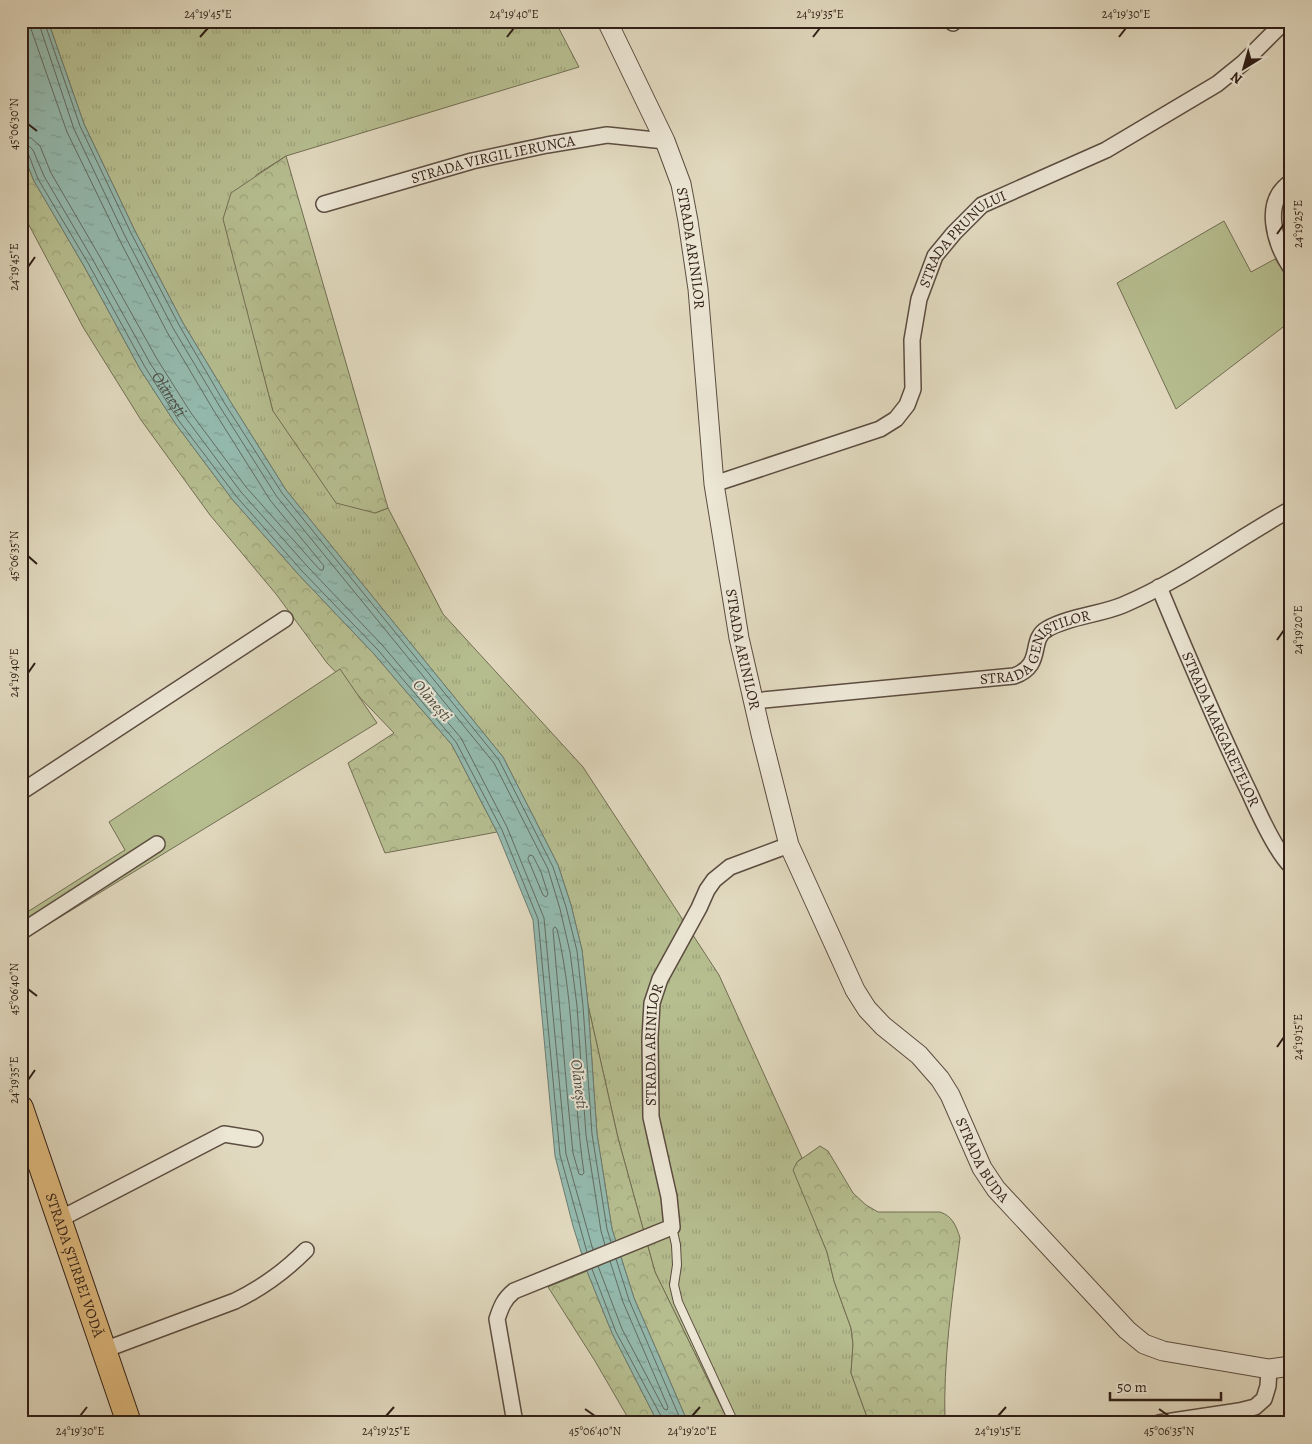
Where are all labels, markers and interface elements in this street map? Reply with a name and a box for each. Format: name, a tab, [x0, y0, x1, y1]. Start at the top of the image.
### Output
text: 24°19'45"E	[184, 6, 232, 22]
text: 24°19'40"E	[490, 6, 538, 22]
text: 24°19'35"E	[796, 6, 844, 22]
text: 24°19'30"E	[1102, 6, 1150, 22]
north arrow	[1220, 42, 1270, 92]
text: N	[1227, 67, 1246, 89]
text: 45°06'30"N	[6, 98, 22, 150]
street label: STRADA VIRGIL IERUNCA	[408, 130, 577, 188]
street label: STRADA ARINILOR	[672, 185, 710, 311]
street label: STRADA PRUNULUI	[914, 186, 1009, 290]
text: 24°19'25"E	[1290, 200, 1306, 248]
text: 24°19'45"E	[6, 243, 22, 291]
water label: Olănești	[146, 367, 192, 421]
text: 45°06'35"N	[6, 530, 22, 581]
street label: STRADA ARINILOR	[721, 587, 765, 712]
street label: STRADA GENIȘTILOR	[979, 605, 1093, 689]
text: 24°19'20"E	[1290, 605, 1306, 655]
text: 24°19'40"E	[6, 649, 22, 697]
street label: STRADA MARGARETELOR	[1177, 649, 1265, 811]
water label: Olănești	[408, 675, 457, 727]
text: 45°06'40"N	[6, 962, 22, 1015]
street label: STRADA ARINILOR	[640, 980, 668, 1106]
text: 24°19'15"E	[1290, 1014, 1306, 1060]
text: 24°19'35"E	[6, 1056, 22, 1104]
water label: Olănești	[565, 1058, 593, 1110]
street label: STRADA BUDA	[951, 1114, 1014, 1207]
street label: STRADA ȘTIRBEI VODĂ	[41, 1190, 109, 1340]
scale bar	[1110, 1369, 1221, 1401]
text: 50 m	[1117, 1377, 1147, 1397]
text: 24°19'30"E	[56, 1423, 104, 1439]
text: 24°19'25"E	[362, 1423, 410, 1439]
text: 45°06'40"N	[569, 1423, 622, 1439]
text: 24°19'20"E	[667, 1423, 717, 1439]
text: 24°19'15"E	[975, 1423, 1021, 1439]
text: 45°06'35"N	[1144, 1423, 1195, 1439]

